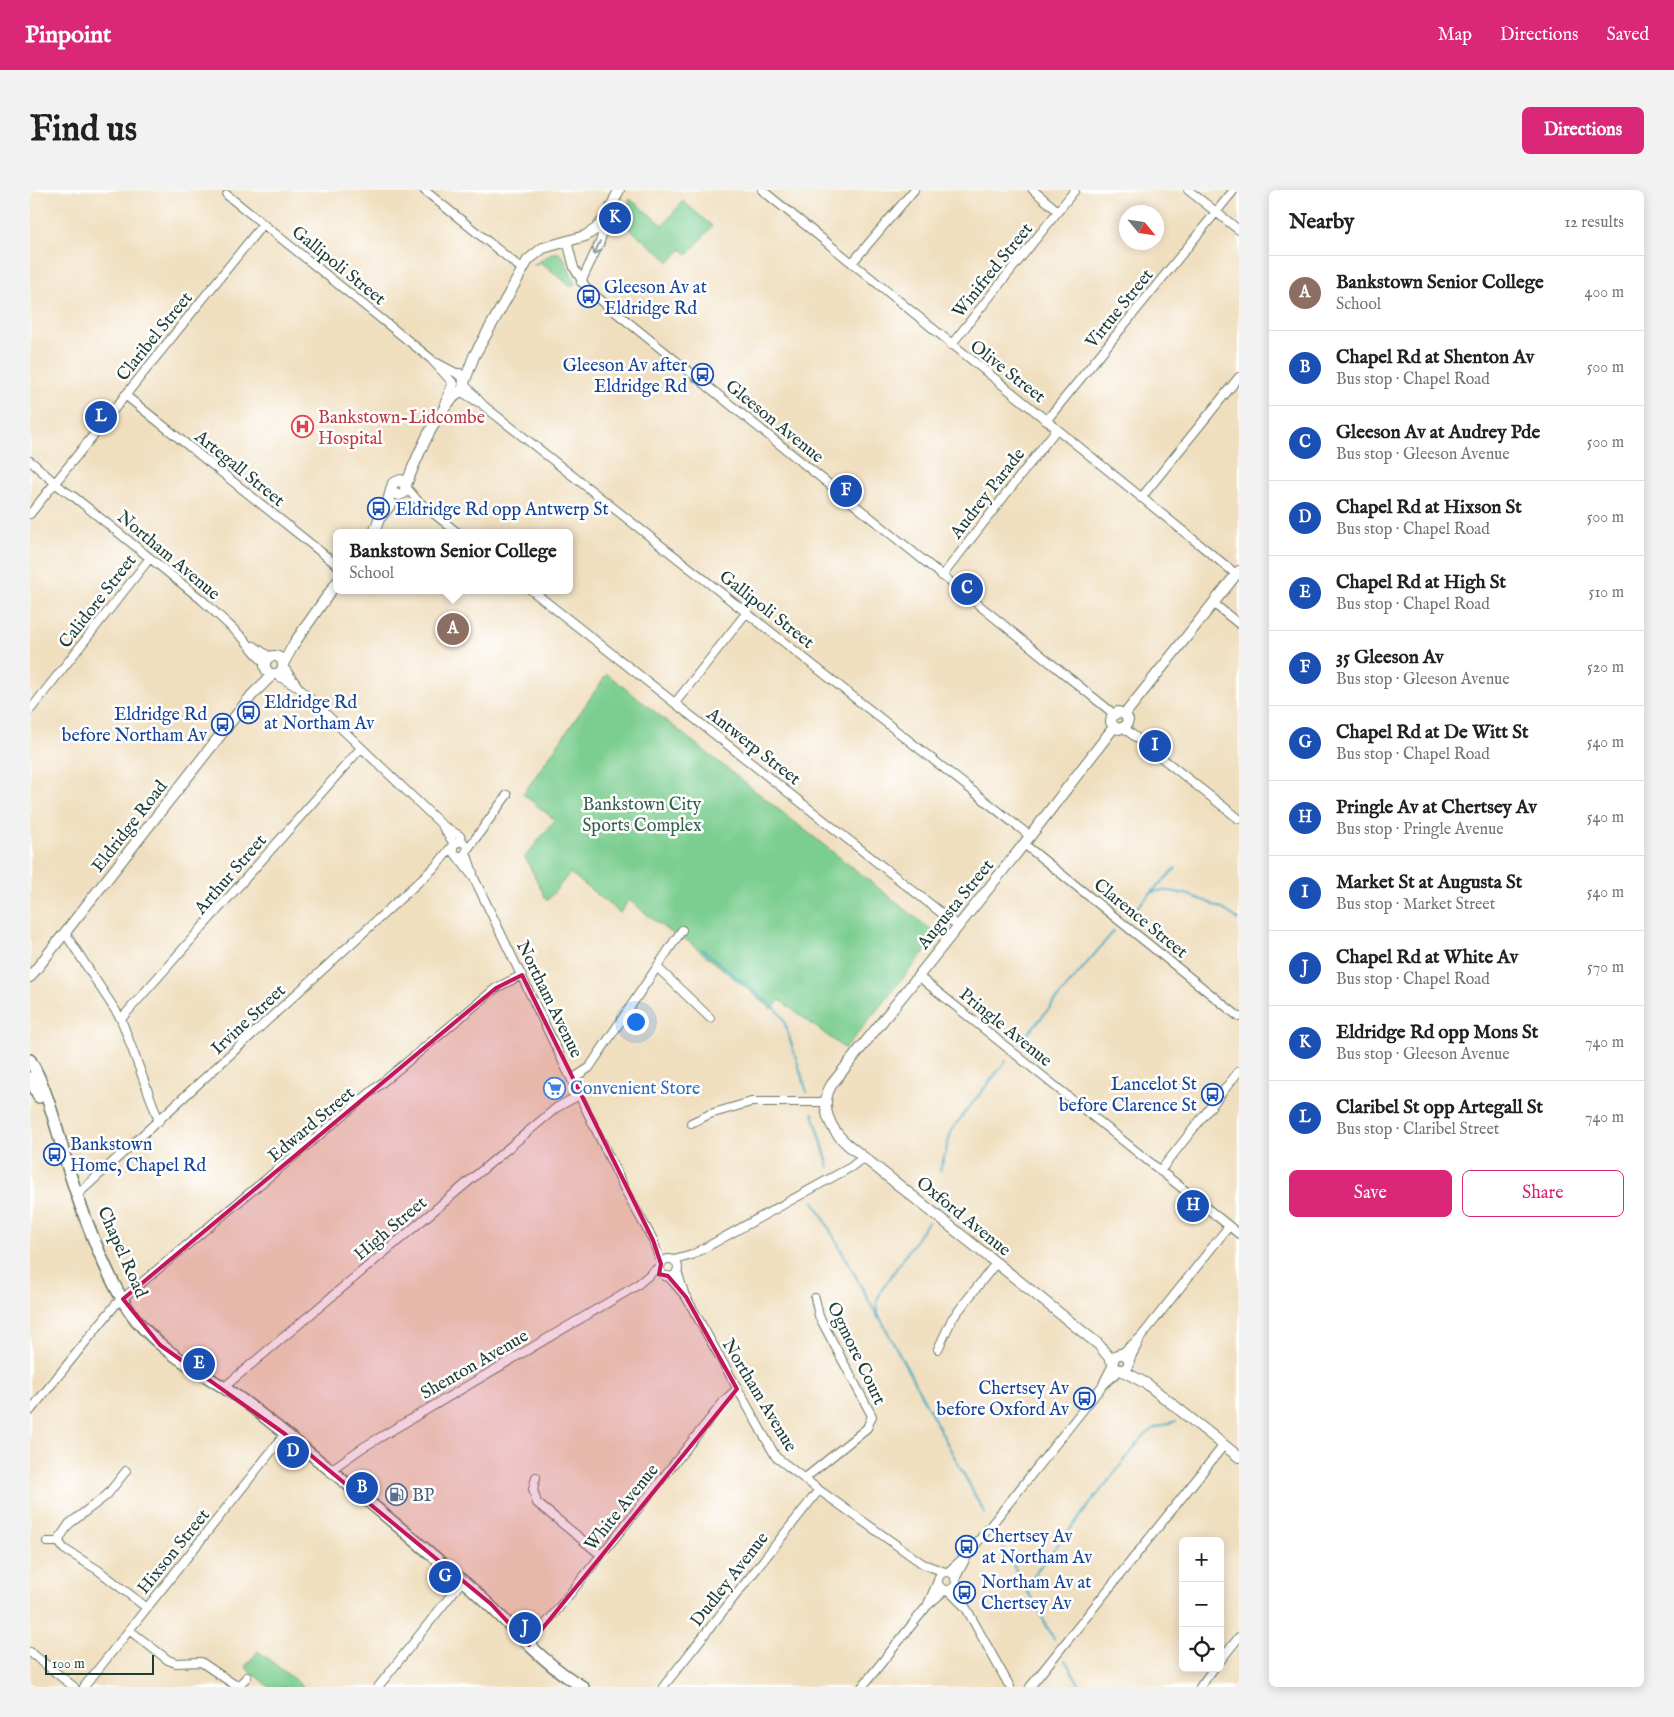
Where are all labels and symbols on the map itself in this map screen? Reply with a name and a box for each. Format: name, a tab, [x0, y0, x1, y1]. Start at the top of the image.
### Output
pin: K	[599, 199, 631, 237]
north arrow	[1119, 205, 1164, 250]
street label: Winifred Street	[948, 219, 1039, 323]
street label: Gallipoli Street	[286, 221, 390, 311]
one-way arrow	[591, 241, 600, 256]
street label: Virtue Street	[1081, 265, 1159, 354]
place label: Gleeson Av at Eldridge Rd	[604, 277, 707, 321]
bus stop icon: Gleeson Av at Eldridge Rd	[576, 285, 600, 309]
street label: Claribel Street	[112, 288, 198, 386]
street label: Olive Street	[965, 336, 1049, 409]
place label: Gleeson Av after Eldridge Rd	[563, 355, 687, 399]
bus stop icon: Gleeson Av after Eldridge Rd	[691, 363, 715, 387]
street label: Gleeson Avenue	[720, 375, 828, 469]
pin: L	[85, 398, 117, 436]
place label: Bankstown-Lidcombe Hospital	[318, 407, 485, 451]
hospital icon: Bankstown-Lidcombe Hospital	[290, 415, 314, 439]
street label: Artegall Street	[189, 425, 289, 512]
street label: Audrey Parade	[945, 444, 1031, 545]
pin: F	[830, 472, 862, 510]
bus stop icon: Eldridge Rd opp Antwerp St	[367, 497, 391, 521]
place label: Eldridge Rd opp Antwerp St	[395, 499, 609, 522]
street label: Northam Avenue	[112, 506, 224, 606]
street label: Calidore Street	[54, 550, 142, 654]
street label: Gallipoli Street	[714, 566, 818, 654]
pin: C	[951, 570, 983, 608]
pin: A	[437, 610, 469, 648]
place label: Eldridge Rd at Northam Av	[264, 692, 375, 736]
bus stop icon: Eldridge Rd at Northam Av	[236, 700, 260, 724]
street label: Antwerp Street	[701, 703, 805, 791]
place label: Eldridge Rd before Northam Av	[62, 704, 208, 748]
bus stop icon: Eldridge Rd before Northam Av	[211, 712, 235, 736]
pin: I	[1139, 727, 1171, 765]
street label: Eldridge Road	[87, 776, 174, 878]
park label: Bankstown City Sports Complex	[582, 794, 702, 838]
street label: Arthur Street	[189, 830, 272, 921]
street label: Augusta Street	[912, 855, 1000, 956]
street label: Clarence Street	[1088, 874, 1192, 964]
street label: Northam Avenue	[510, 937, 587, 1062]
street label: Irvine Street	[207, 980, 291, 1060]
street label: Pringle Avenue	[954, 984, 1056, 1073]
your location	[623, 1009, 649, 1035]
place label: Lancelot St before Clarence St	[1059, 1074, 1197, 1118]
supermarket icon: Convenient Store	[542, 1076, 566, 1100]
place label: Convenient Store	[570, 1078, 700, 1101]
street label: Edward Street	[264, 1082, 360, 1168]
bus stop icon: Lancelot St before Clarence St	[1201, 1082, 1225, 1106]
place label: Bankstown Home, Chapel Rd	[70, 1134, 206, 1178]
bus stop icon: Bankstown Home, Chapel Rd	[42, 1142, 66, 1166]
street label: Oxford Avenue	[911, 1172, 1015, 1262]
pin: H	[1177, 1187, 1209, 1225]
street label: High Street	[350, 1192, 432, 1266]
street label: Chapel Road	[91, 1203, 152, 1302]
street label: Ogmore Court	[821, 1298, 890, 1409]
street label: Shenton Avenue	[417, 1325, 533, 1405]
street label: Northam Avenue	[716, 1335, 801, 1456]
pin: E	[183, 1345, 215, 1383]
place label: Chertsey Av before Oxford Av	[937, 1378, 1070, 1422]
bus stop icon: Chertsey Av before Oxford Av	[1073, 1386, 1097, 1410]
pin: D	[277, 1433, 309, 1471]
street label: White Avenue	[580, 1460, 664, 1556]
pin: B	[346, 1469, 378, 1507]
fuel station icon: BP	[384, 1483, 408, 1507]
place label: BP	[412, 1485, 434, 1508]
street label: Hixson Street	[133, 1505, 216, 1599]
place label: Chertsey Av at Northam Av	[982, 1526, 1093, 1570]
street label: Dudley Avenue	[686, 1528, 774, 1632]
bus stop icon: Chertsey Av at Northam Av	[954, 1534, 978, 1558]
pin: G	[429, 1558, 461, 1596]
place label: Northam Av at Chertsey Av	[981, 1572, 1091, 1616]
bus stop icon: Northam Av at Chertsey Av	[953, 1580, 977, 1604]
pin: J	[509, 1609, 541, 1647]
scale bar	[45, 1652, 154, 1675]

